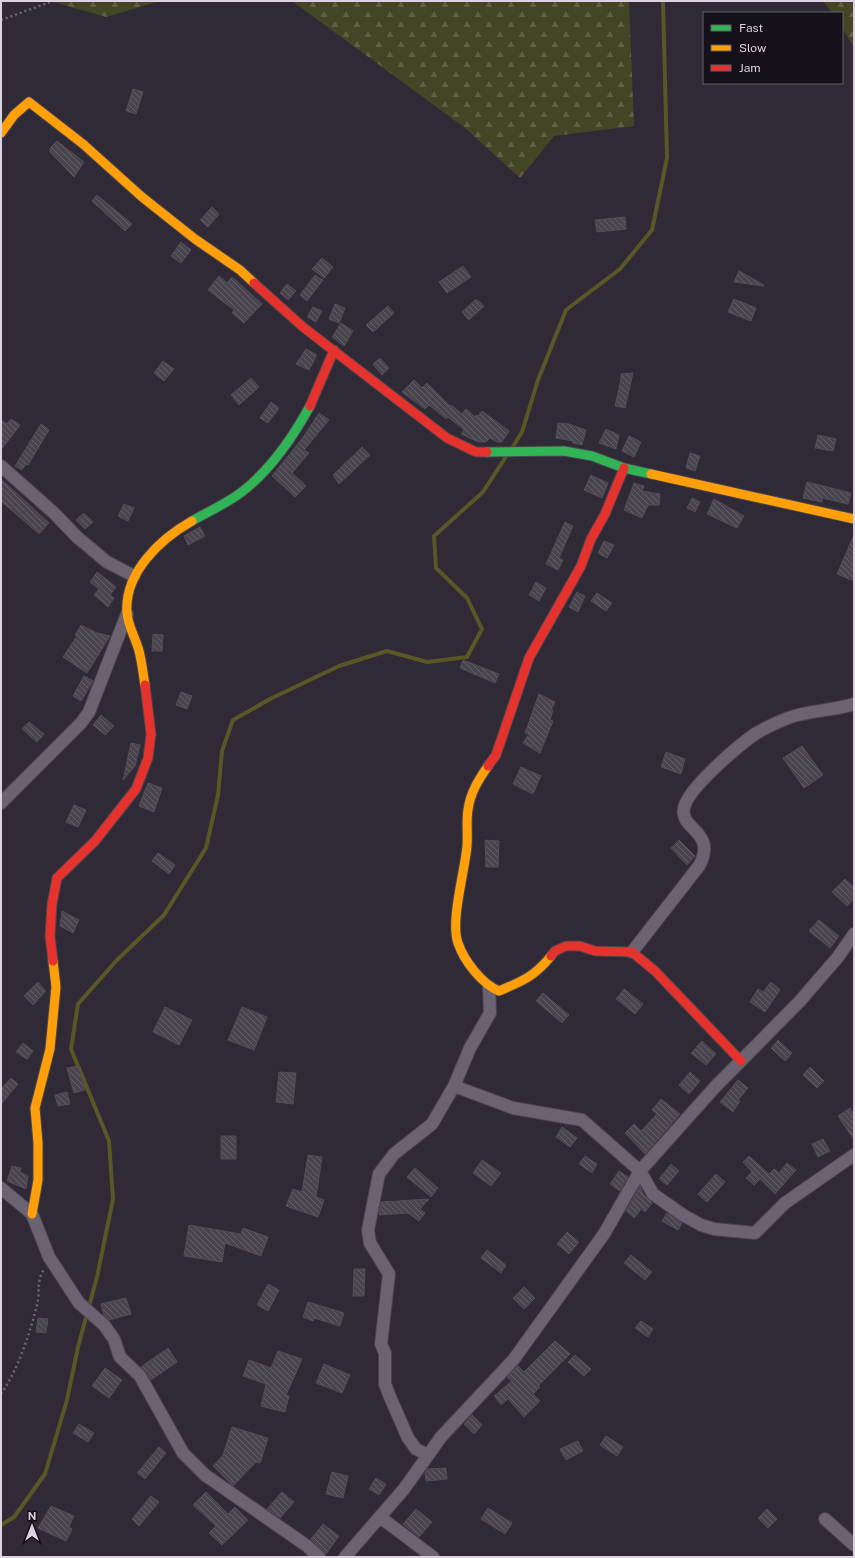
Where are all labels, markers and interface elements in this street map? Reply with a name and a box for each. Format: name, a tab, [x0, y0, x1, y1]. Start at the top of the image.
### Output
legend	[703, 12, 843, 84]
text: Fast	[739, 21, 764, 35]
text: Slow	[739, 41, 767, 55]
text: Jam	[739, 61, 761, 75]
north arrow	[12, 1506, 52, 1546]
text: N	[28, 1510, 36, 1522]

